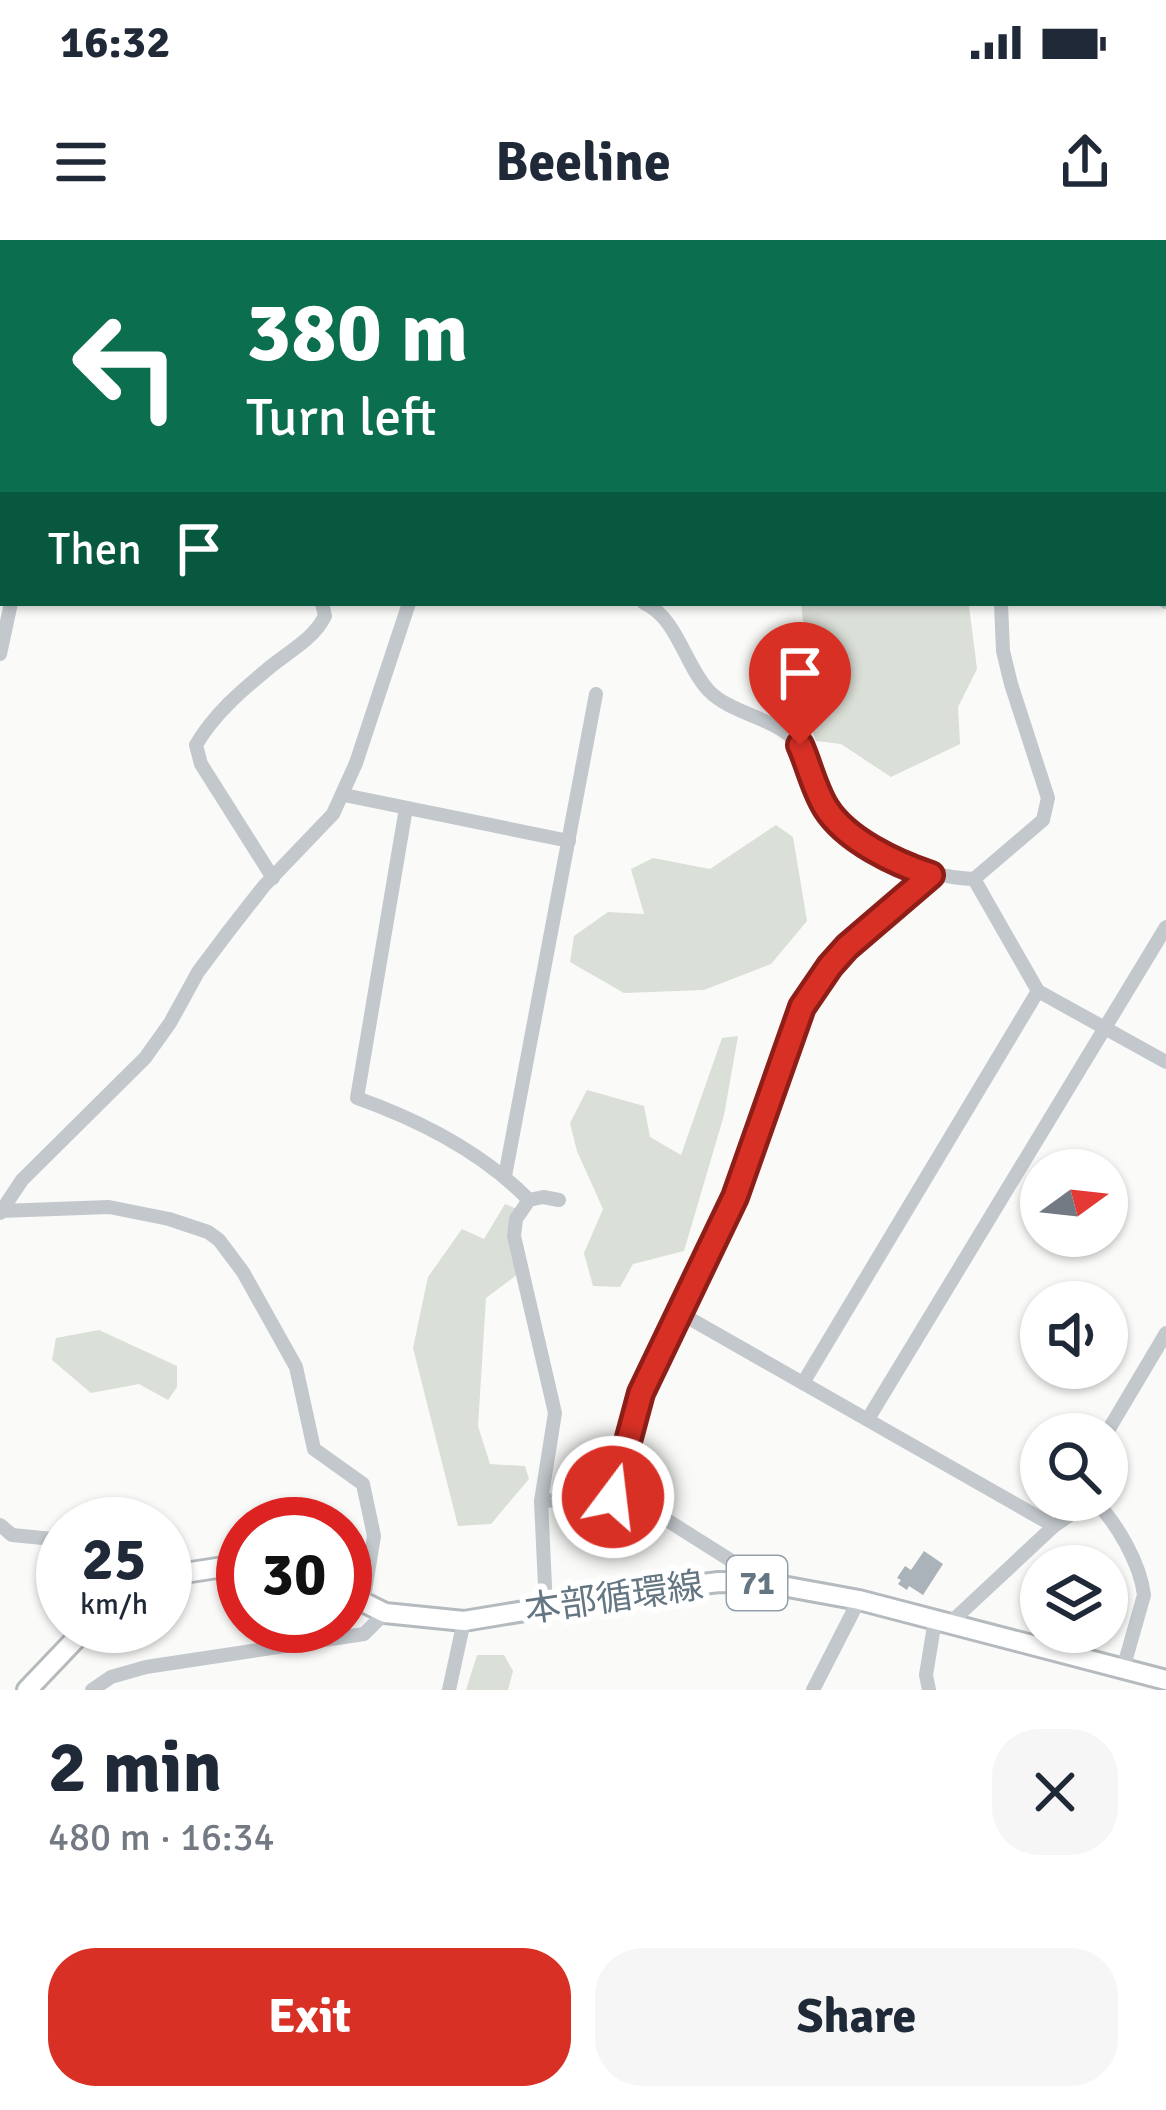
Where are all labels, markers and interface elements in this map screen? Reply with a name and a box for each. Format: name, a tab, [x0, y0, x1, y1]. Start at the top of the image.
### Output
text: 16:32	[60, 15, 170, 70]
icon: menu	[48, 129, 114, 195]
text: Beeline	[495, 129, 671, 196]
icon: share	[1052, 129, 1118, 195]
text: 380 m	[246, 281, 468, 385]
icon: left	[48, 288, 204, 444]
text: Turn left	[246, 384, 436, 451]
icon: arrive	[166, 516, 232, 582]
text: Then	[48, 522, 142, 577]
pin	[749, 622, 851, 745]
icon: arrive	[767, 640, 833, 706]
north arrow	[1020, 1149, 1128, 1257]
map controls	[1020, 1149, 1128, 1653]
button: sound	[1020, 1281, 1128, 1389]
button: search	[1020, 1413, 1128, 1521]
position arrow	[550, 1434, 676, 1560]
speed limit sign: 30	[216, 1497, 372, 1653]
text: 25	[82, 1523, 146, 1597]
button: layers	[1020, 1545, 1128, 1653]
road number: 71	[727, 1556, 787, 1610]
street label: 本部循環線	[522, 1563, 706, 1633]
text: km/h	[80, 1586, 148, 1623]
text: 2 min	[48, 1723, 222, 1812]
button: close	[992, 1729, 1118, 1855]
text: 480 m · 16:34	[48, 1813, 275, 1861]
button: Exit	[48, 1948, 571, 2086]
button: Share	[595, 1948, 1118, 2086]

